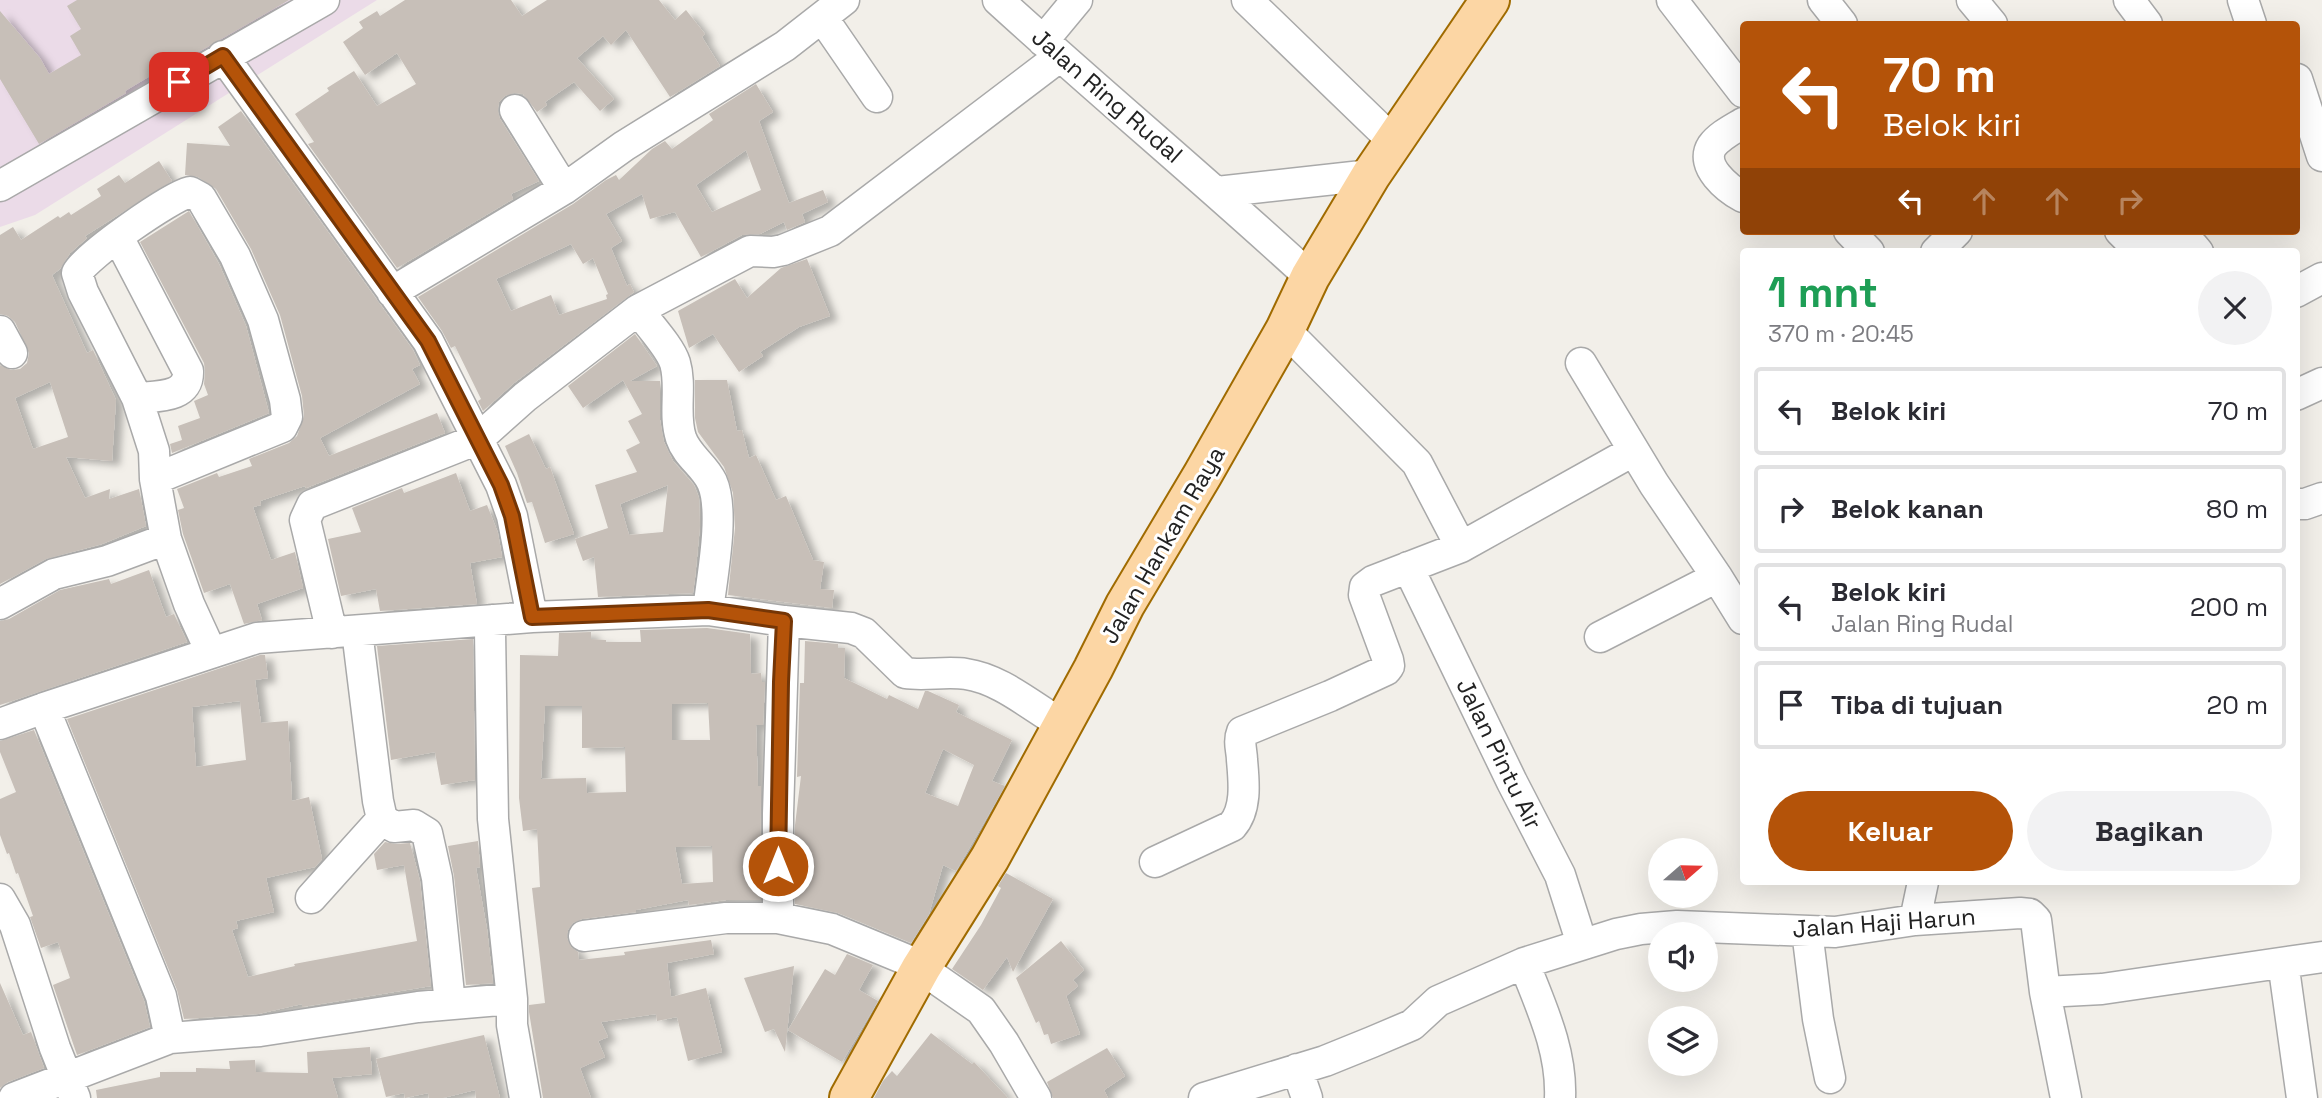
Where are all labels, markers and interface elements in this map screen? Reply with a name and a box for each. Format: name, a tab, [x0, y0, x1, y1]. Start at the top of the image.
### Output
street label: Jalan Ring Rudal	[1025, 22, 1189, 170]
text: 70 m	[1883, 44, 1996, 106]
icon: left	[1768, 49, 1859, 140]
pin	[149, 52, 209, 112]
icon: arrive	[160, 63, 198, 101]
text: Belok kiri	[1883, 105, 2021, 145]
icon: left	[1892, 182, 1930, 220]
icon: ahead	[1965, 182, 2003, 220]
icon: ahead	[2038, 182, 2076, 220]
icon: right	[2111, 182, 2149, 220]
text: 1 mnt	[1768, 266, 1878, 319]
button: close	[2198, 271, 2272, 345]
text: 370 m · 20:45	[1768, 319, 1914, 349]
icon: left	[1772, 392, 1810, 430]
text: Belok kiri	[1831, 394, 1946, 428]
text: 70 m	[2208, 394, 2268, 428]
street label: Jalan Hankam Raya	[1093, 440, 1232, 649]
icon: right	[1772, 490, 1810, 528]
text: Belok kanan	[1831, 492, 1984, 526]
text: 80 m	[2206, 492, 2268, 526]
text: Belok kiri	[1831, 575, 1946, 609]
icon: left	[1772, 588, 1810, 626]
text: 200 m	[2190, 590, 2268, 624]
text: Jalan Ring Rudal	[1831, 609, 2013, 639]
street label: Jalan Pintu Air	[1450, 673, 1549, 834]
icon: arrive	[1772, 686, 1810, 724]
text: Tiba di tujuan	[1831, 688, 2003, 722]
text: 20 m	[2207, 688, 2268, 722]
button: Keluar	[1768, 791, 2013, 871]
button: Bagikan	[2027, 791, 2272, 871]
position arrow	[741, 829, 815, 903]
north arrow	[1648, 838, 1718, 908]
map controls	[1648, 838, 1718, 1076]
street label: Jalan Haji Harun	[1791, 901, 1977, 944]
button: sound	[1648, 922, 1718, 992]
button: layers	[1648, 1006, 1718, 1076]

